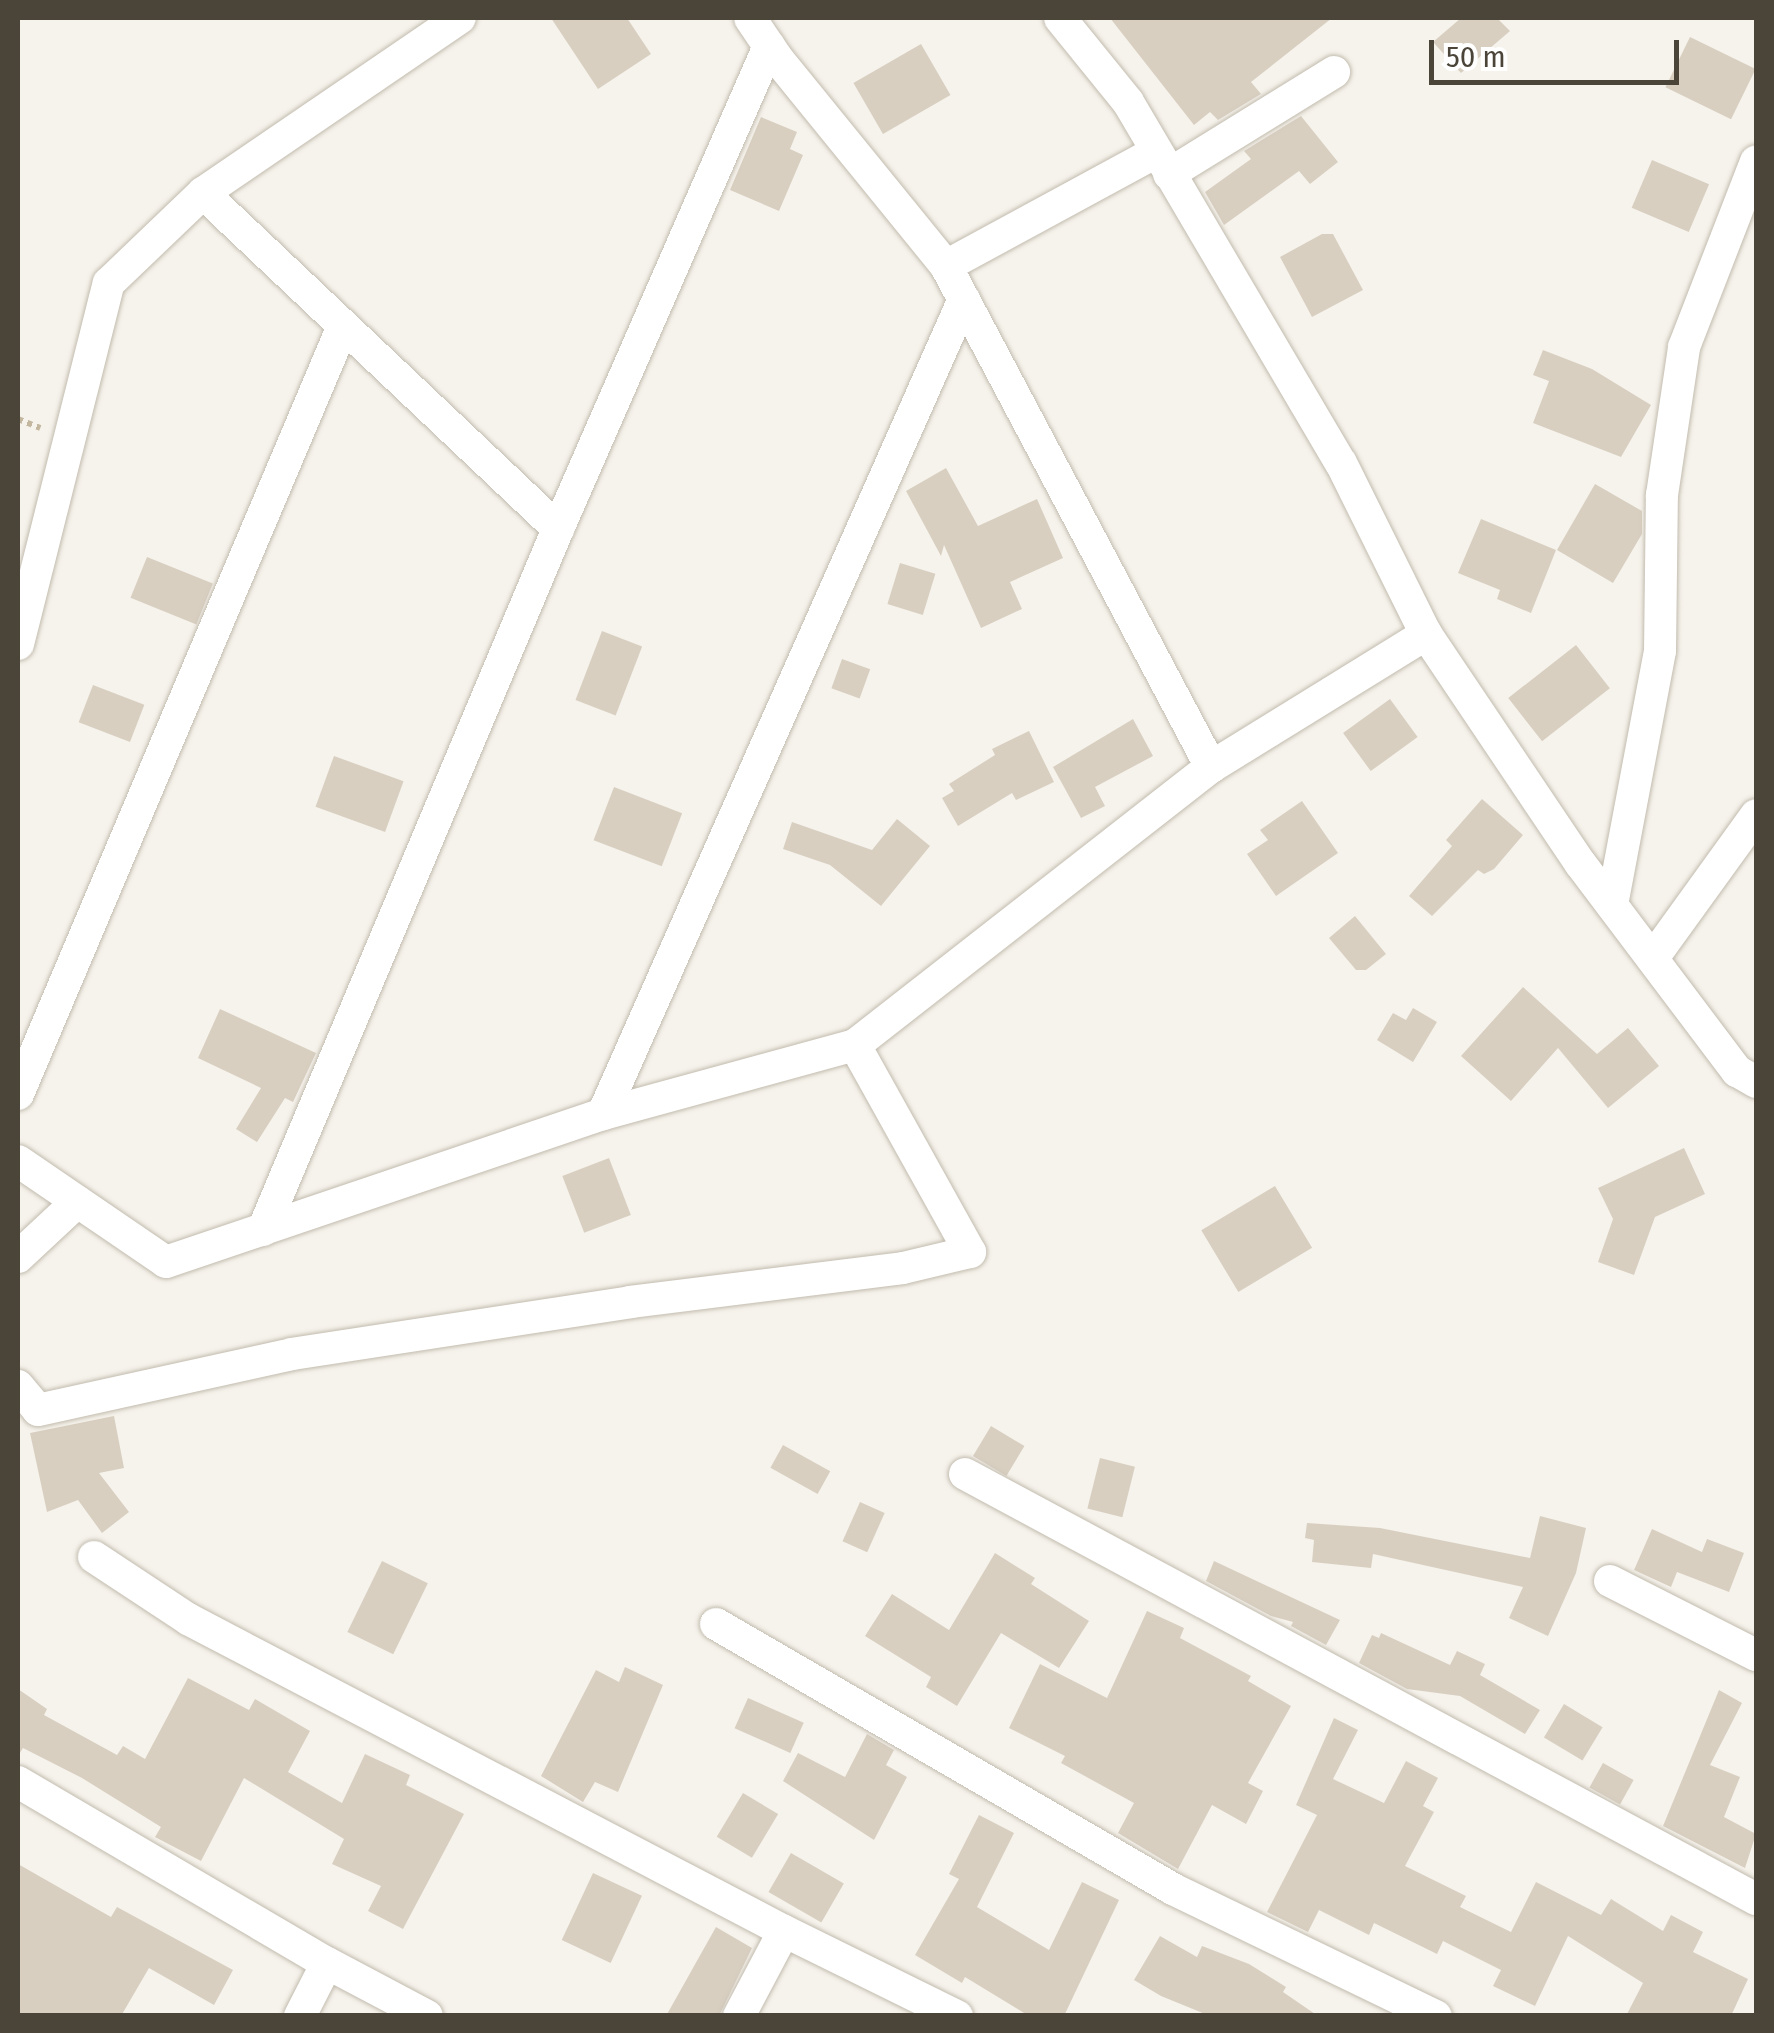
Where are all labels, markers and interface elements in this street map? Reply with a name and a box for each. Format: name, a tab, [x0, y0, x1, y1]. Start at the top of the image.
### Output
scale bar	[1434, 20, 1684, 82]
text: 50 m	[1446, 39, 1506, 75]

